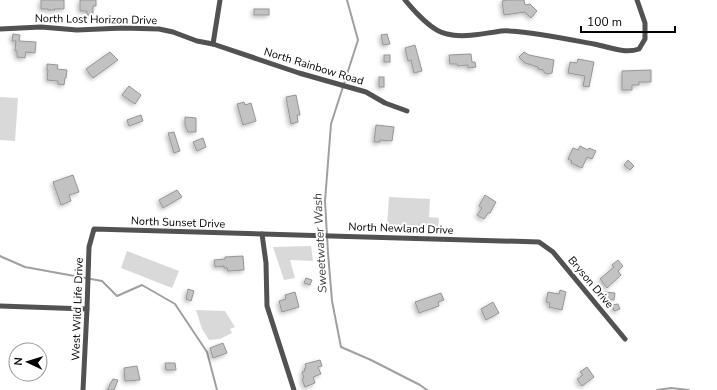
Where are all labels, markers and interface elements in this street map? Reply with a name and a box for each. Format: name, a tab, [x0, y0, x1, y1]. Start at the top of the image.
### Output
scale bar	[581, 8, 675, 34]
street label: North Lost Horizon Drive	[35, 11, 158, 28]
text: 100 m	[587, 14, 622, 30]
street label: North Rainbow Road	[262, 44, 366, 89]
water label: Sweetwater Wash	[309, 192, 331, 293]
street label: North Sunset Drive	[130, 213, 226, 232]
street label: North Newland Drive	[348, 219, 454, 238]
street label: Bryson Drive	[564, 253, 617, 312]
street label: West Wild Life Drive	[68, 257, 87, 361]
north arrow	[8, 342, 48, 382]
text: N	[11, 357, 26, 366]

